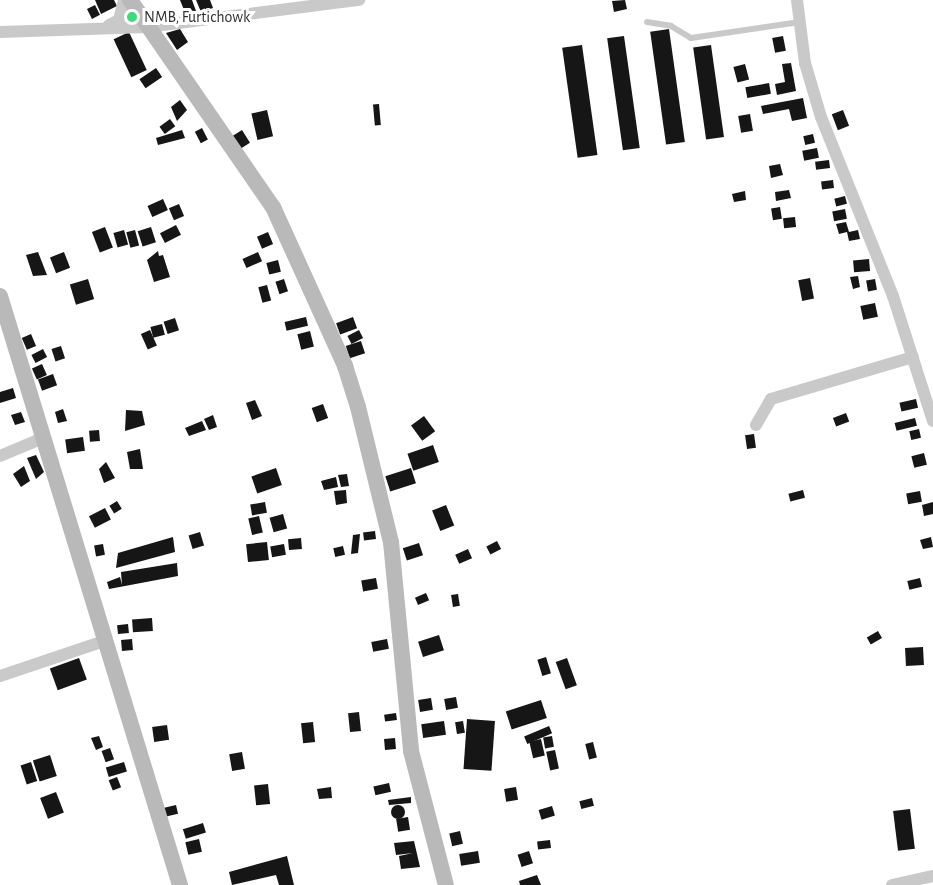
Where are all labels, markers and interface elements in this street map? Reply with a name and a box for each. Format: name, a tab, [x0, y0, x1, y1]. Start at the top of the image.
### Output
place label: NMB, Furtichowk	[144, 7, 250, 27]
marker: NMB, Furtichowk	[125, 10, 139, 24]

